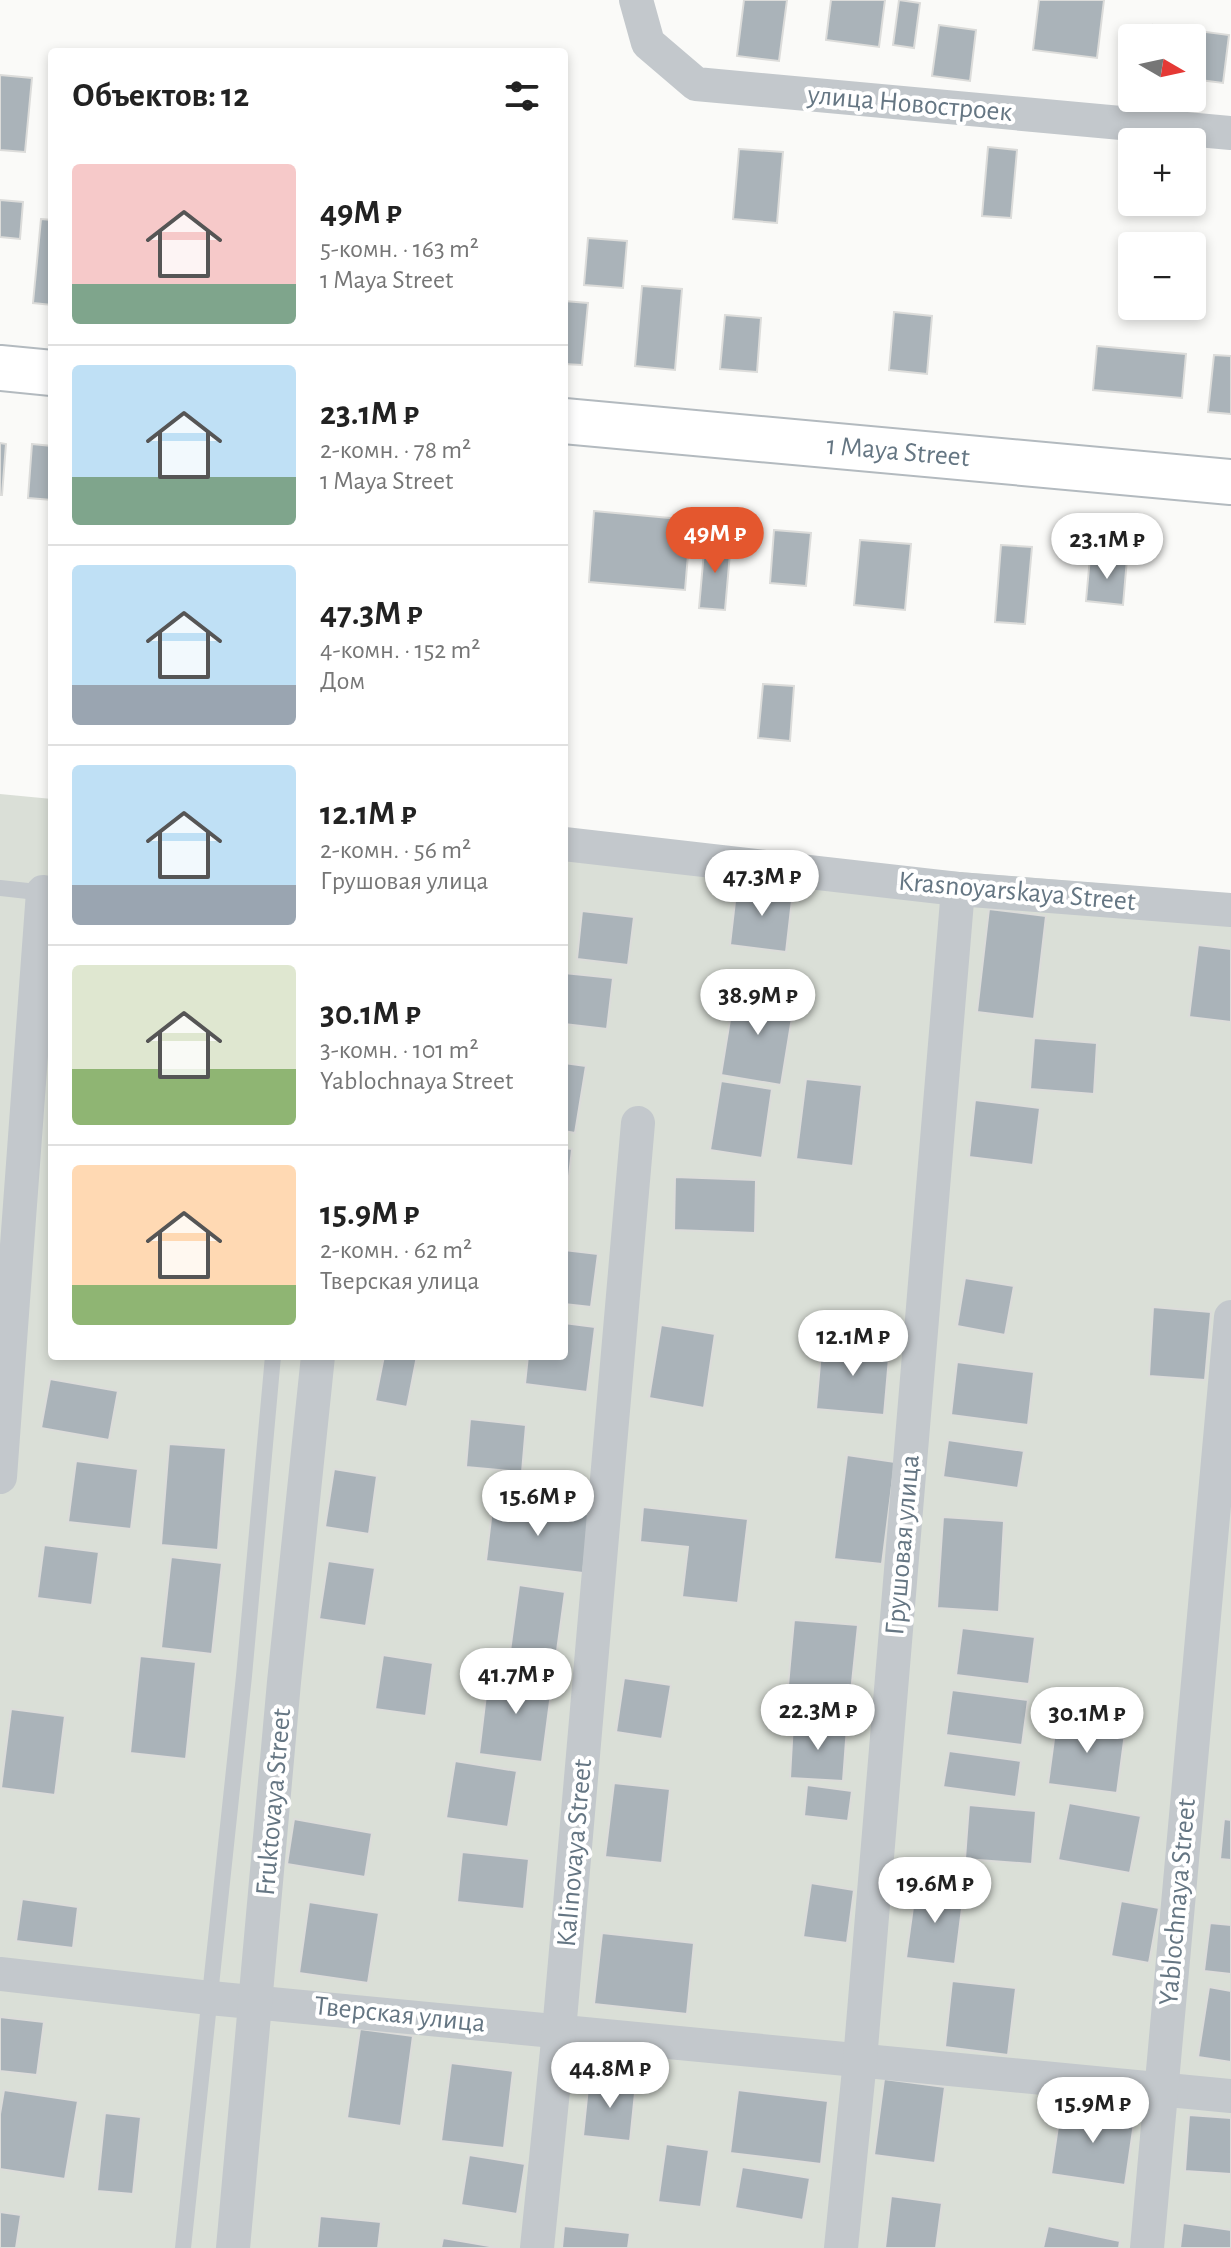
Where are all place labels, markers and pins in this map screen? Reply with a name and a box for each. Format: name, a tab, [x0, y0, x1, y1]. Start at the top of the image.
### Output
pin: 49M ₽	[659, 507, 771, 575]
pin: 23.1M ₽	[1033, 513, 1181, 581]
pin: 47.3M ₽	[688, 850, 836, 918]
pin: 38.9M ₽	[684, 969, 832, 1037]
pin: 12.1M ₽	[779, 1310, 927, 1378]
pin: 15.6M ₽	[464, 1470, 612, 1538]
pin: 41.7M ₽	[442, 1648, 590, 1716]
pin: 22.3M ₽	[744, 1684, 892, 1752]
pin: 30.1M ₽	[1013, 1687, 1161, 1755]
pin: 19.6M ₽	[861, 1857, 1009, 1925]
pin: 44.8M ₽	[536, 2042, 684, 2110]
pin: 15.9M ₽	[1019, 2077, 1167, 2145]

